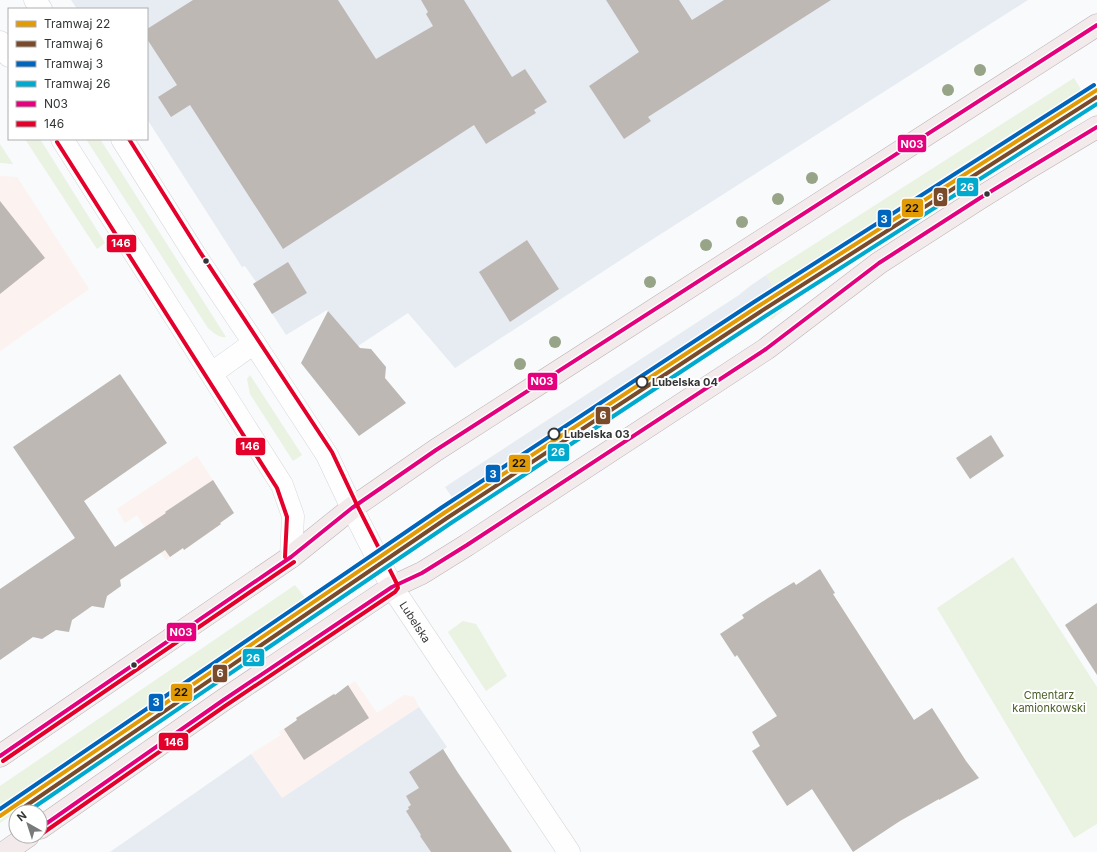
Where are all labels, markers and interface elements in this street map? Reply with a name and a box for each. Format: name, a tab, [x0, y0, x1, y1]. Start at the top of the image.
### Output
legend	[8, 8, 148, 140]
text: Tramwaj 22	[44, 16, 110, 31]
text: Tramwaj 6	[44, 36, 103, 51]
text: Tramwaj 3	[44, 56, 103, 71]
text: Tramwaj 26	[44, 76, 110, 91]
text: N03	[44, 96, 68, 111]
text: 146	[44, 116, 64, 131]
line badge: N03	[897, 134, 927, 153]
text: N03	[901, 137, 923, 151]
line badge: 26	[956, 177, 979, 197]
text: 26	[960, 180, 974, 194]
line badge: 6	[933, 187, 948, 207]
unlabelled marker	[982, 189, 992, 199]
text: 6	[936, 190, 944, 204]
line badge: 22	[901, 198, 924, 218]
text: 22	[905, 201, 919, 215]
line badge: 3	[877, 209, 892, 228]
text: 3	[880, 212, 888, 226]
line badge: 146	[106, 234, 137, 253]
text: 146	[111, 236, 131, 250]
unlabelled marker	[201, 256, 211, 266]
line badge: N03	[527, 372, 558, 391]
text: N03	[531, 374, 553, 388]
marker: Lubelska 04	[635, 375, 649, 389]
place label: Lubelska 04	[652, 375, 718, 389]
line badge: 6	[595, 406, 611, 425]
text: 6	[599, 408, 607, 422]
marker: Lubelska 03	[547, 427, 561, 441]
place label: Lubelska 03	[564, 427, 630, 441]
line badge: 146	[235, 437, 266, 456]
text: 146	[240, 439, 260, 453]
line badge: 26	[547, 443, 570, 462]
text: 26	[551, 445, 565, 459]
line badge: 22	[508, 454, 531, 473]
text: 22	[512, 456, 526, 470]
line badge: 3	[485, 464, 501, 483]
text: 3	[489, 467, 497, 481]
street label: Lubelska	[396, 599, 434, 645]
line badge: N03	[166, 622, 197, 642]
text: N03	[170, 625, 192, 639]
line badge: 26	[242, 648, 265, 667]
text: 26	[246, 651, 260, 665]
unlabelled marker	[129, 660, 139, 670]
line badge: 6	[212, 664, 228, 683]
text: 6	[216, 666, 224, 680]
line badge: 22	[170, 683, 193, 702]
text: 22	[174, 685, 188, 699]
park label: Cmentarz kamionkowski	[1012, 688, 1086, 715]
line badge: 3	[148, 693, 164, 712]
text: 3	[152, 695, 160, 709]
line badge: 146	[158, 732, 189, 751]
text: 146	[164, 735, 184, 749]
north arrow	[8, 804, 48, 844]
text: N	[14, 808, 29, 824]

